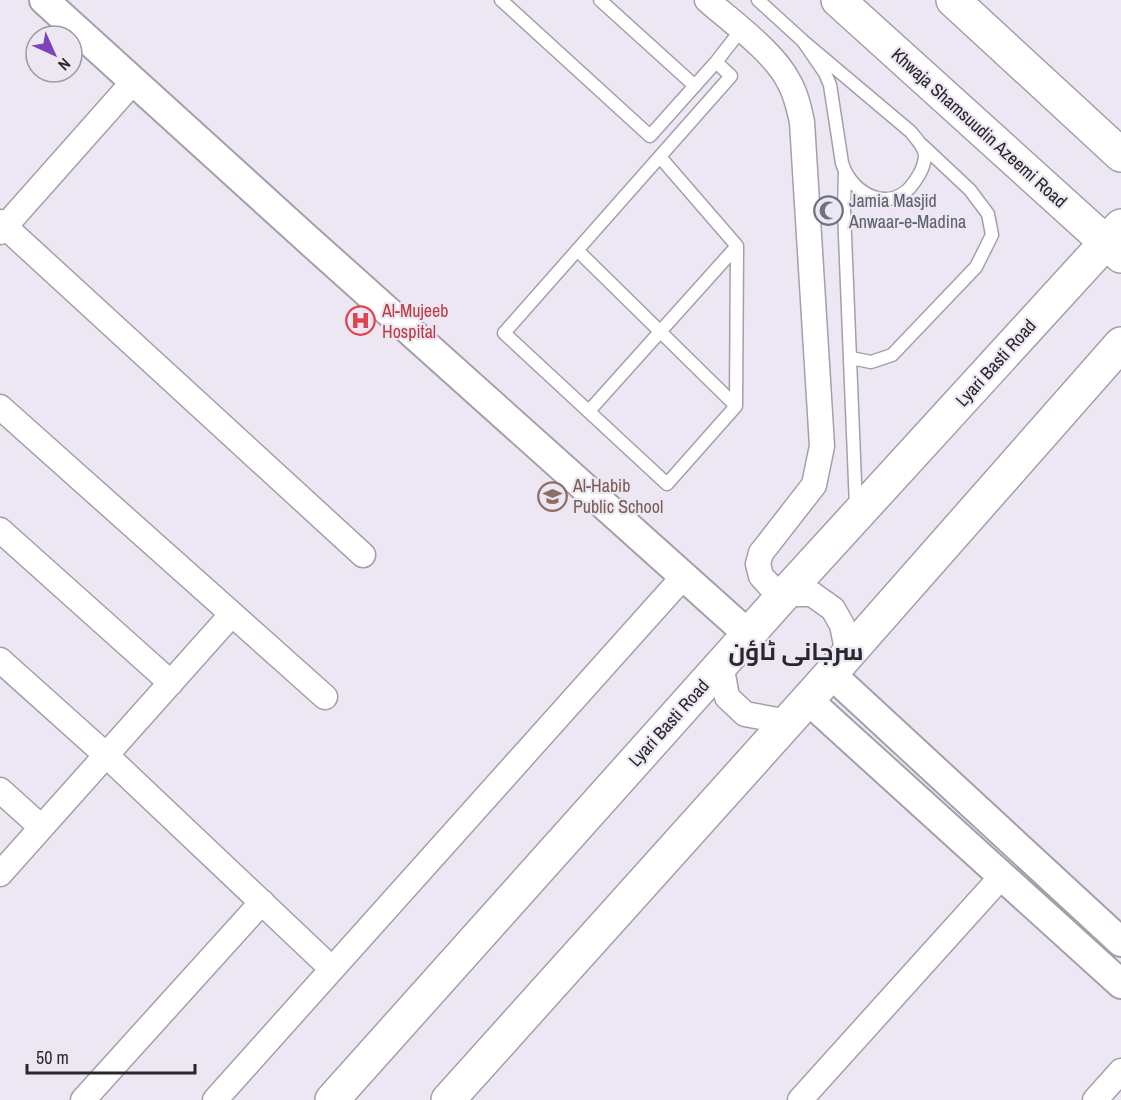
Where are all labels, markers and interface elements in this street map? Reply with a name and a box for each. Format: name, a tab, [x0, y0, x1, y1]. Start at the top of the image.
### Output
north arrow	[24, 24, 84, 84]
street label: Khwaja Shamsuudin Azeemi Road	[886, 42, 1072, 213]
text: N	[53, 53, 76, 76]
place label: Jamia Masjid Anwaar-e-Madina	[848, 188, 966, 234]
mosque icon: Jamia Masjid Anwaar-e-Madina	[812, 195, 844, 227]
place label: Al-Mujeeb Hospital	[381, 298, 448, 344]
hospital icon: Al-Mujeeb Hospital	[345, 305, 377, 337]
street label: Lyari Basti Road	[950, 314, 1042, 412]
place label: Al-Habib Public School	[572, 473, 663, 519]
school or university icon: Al-Habib Public School	[536, 480, 568, 512]
district label: سرجانی ٹاؤن	[728, 635, 864, 667]
street label: Lyari Basti Road	[623, 674, 715, 772]
scale bar	[27, 1037, 195, 1075]
text: 50 m	[36, 1045, 69, 1070]

